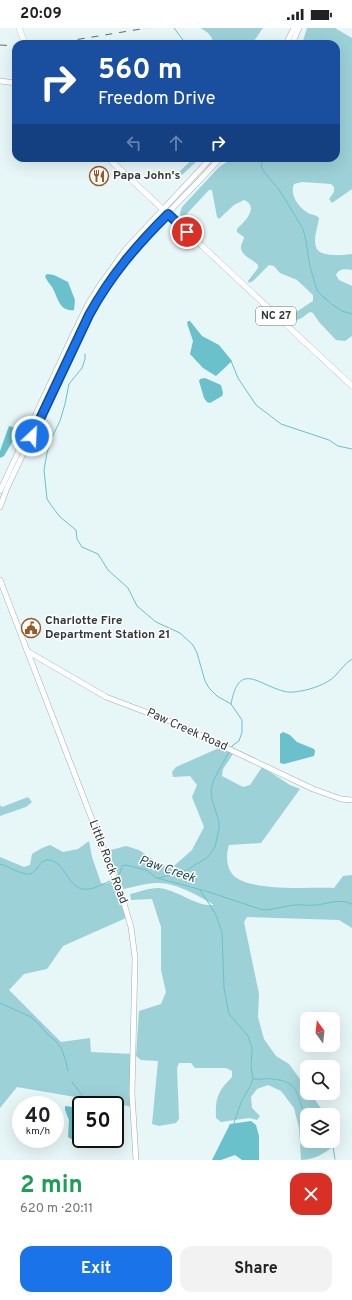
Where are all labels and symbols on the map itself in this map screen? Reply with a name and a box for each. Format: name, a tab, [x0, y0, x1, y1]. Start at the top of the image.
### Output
restaurant icon: Papa John's	[88, 165, 110, 187]
place label: Papa John's	[113, 168, 181, 184]
pin	[170, 215, 204, 249]
road number: NC 27	[256, 307, 296, 325]
position arrow	[11, 415, 53, 457]
place label: Charlotte Fire Department Station 21	[45, 613, 170, 643]
public building icon: Charlotte Fire Department Station 21	[20, 617, 42, 639]
street label: Paw Creek Road	[144, 705, 230, 755]
street label: Little Rock Road	[85, 818, 131, 906]
water label: Paw Creek	[137, 853, 198, 887]
north arrow	[300, 1012, 340, 1052]
speed limit sign: 50	[72, 1096, 124, 1148]

